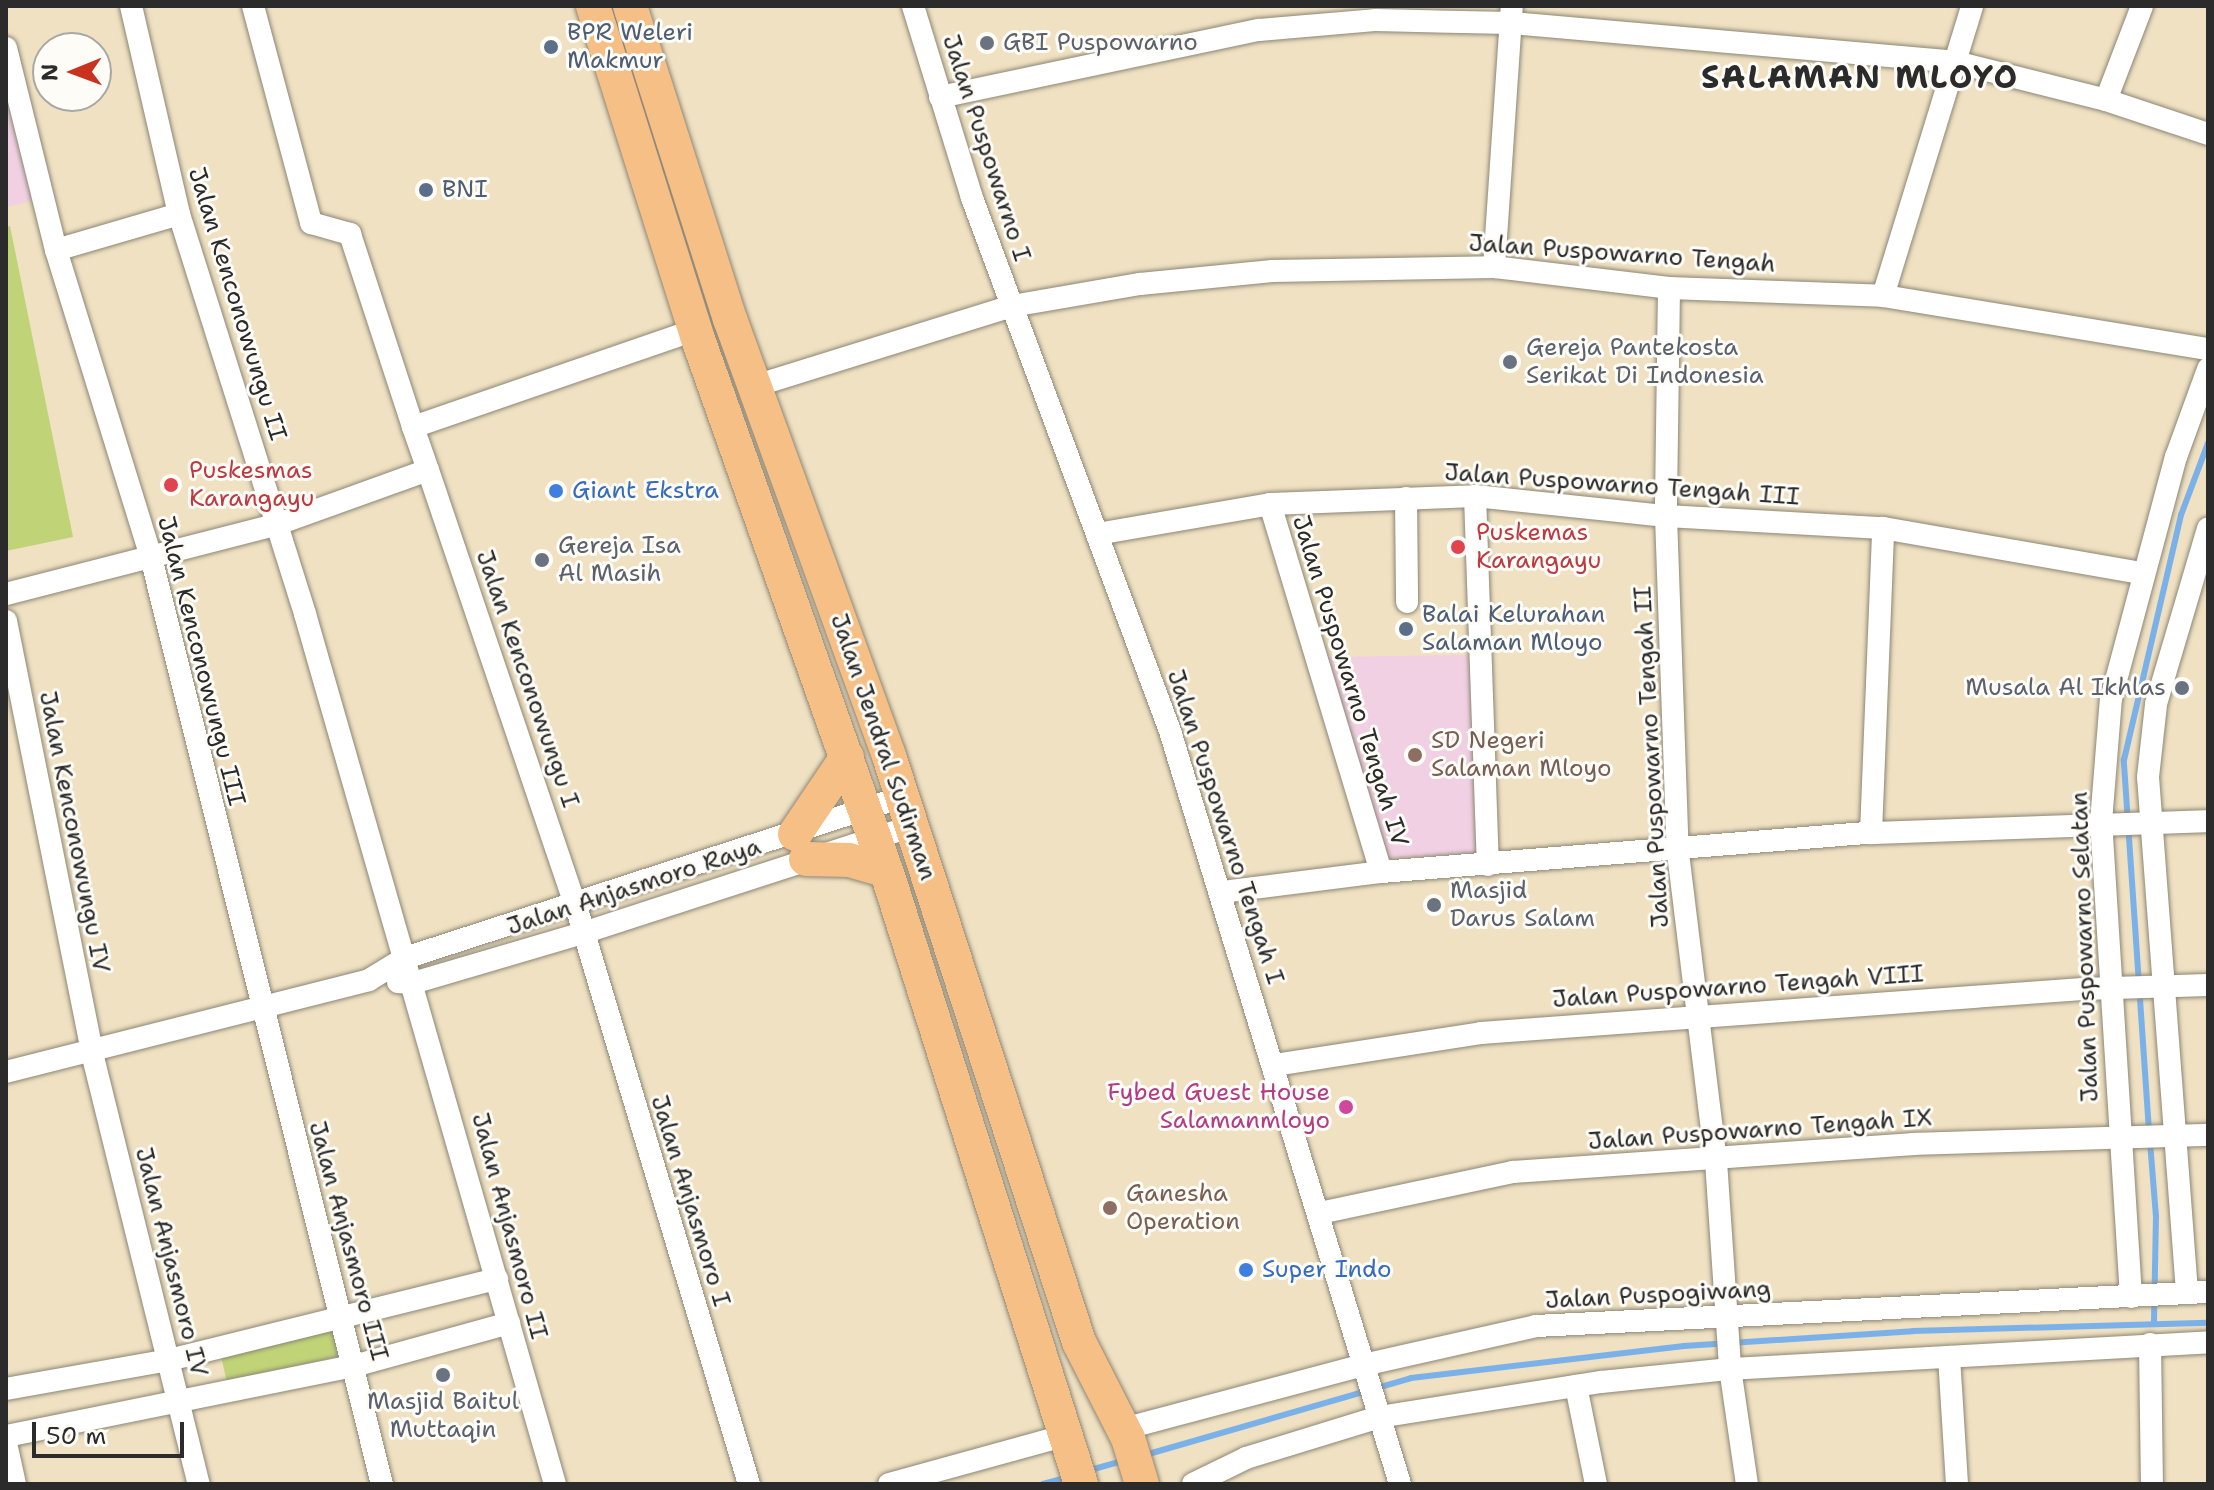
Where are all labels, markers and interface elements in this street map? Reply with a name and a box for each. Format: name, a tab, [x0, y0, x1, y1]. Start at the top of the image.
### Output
place label: BPR Weleri Makmur	[567, 19, 693, 75]
place label: GBI Puspowarno	[1003, 29, 1198, 57]
street label: Jalan Puspowarno I	[936, 31, 1036, 265]
north arrow	[32, 32, 112, 112]
marker: GBI Puspowarno	[978, 34, 996, 52]
marker: BPR Weleri Makmur	[542, 38, 560, 56]
district label: SALAMAN MLOYO	[1701, 58, 2019, 96]
text: N	[35, 63, 64, 81]
street label: Jalan Kenconowungu II	[182, 164, 292, 444]
place label: BNI	[442, 176, 488, 204]
marker: BNI	[417, 181, 435, 199]
street label: Jalan Puspowarno Tengah	[1468, 229, 1776, 279]
place label: Gereja Pantekosta Serikat Di Indonesia	[1526, 334, 1764, 390]
marker: Gereja Pantekosta Serikat Di Indonesia	[1501, 353, 1519, 371]
place label: Puskesmas Karangayu	[189, 457, 314, 513]
street label: Jalan Puspowarno Tengah III	[1443, 458, 1801, 512]
marker: Puskesmas Karangayu	[160, 474, 182, 496]
place label: Giant Ekstra	[572, 477, 719, 505]
marker: Giant Ekstra	[547, 482, 565, 500]
street label: Jalan Puspowarno Tengah IV	[1286, 512, 1414, 850]
street label: Jalan Kenconowungu III	[151, 513, 251, 809]
place label: Puskemas Karangayu	[1476, 519, 1601, 575]
place label: Gereja Isa Al Masih	[558, 532, 681, 588]
marker: Puskemas Karangayu	[1447, 536, 1469, 558]
street label: Jalan Kenconowungu I	[469, 547, 585, 811]
marker: Gereja Isa Al Masih	[533, 551, 551, 569]
street label: Jalan Puspowarno Tengah II	[1629, 585, 1675, 929]
place label: Balai Kelurahan Salaman Mloyo	[1422, 601, 1605, 657]
street label: Jalan Jendral Sudirman	[824, 610, 942, 884]
marker: Balai Kelurahan Salaman Mloyo	[1397, 620, 1415, 638]
street label: Jalan Puspowarno Tengah I	[1160, 666, 1290, 988]
place label: Musala Al Ikhlas	[1965, 674, 2166, 702]
marker: Musala Al Ikhlas	[2173, 679, 2191, 697]
street label: Jalan Kenconowungu IV	[33, 689, 115, 975]
place label: SD Negeri Salaman Mloyo	[1431, 727, 1612, 783]
marker: SD Negeri Salaman Mloyo	[1406, 746, 1424, 764]
street label: Jalan Puspowarno Selatan	[2065, 791, 2105, 1103]
street label: Jalan Anjasmoro Raya	[503, 832, 765, 942]
place label: Masjid Darus Salam	[1450, 877, 1595, 933]
marker: Masjid Darus Salam	[1425, 896, 1443, 914]
street label: Jalan Puspowarno Tengah VIII	[1551, 960, 1925, 1014]
place label: Fybed Guest House Salamanmloyo	[1107, 1079, 1330, 1135]
street label: Jalan Anjasmoro I	[644, 1092, 736, 1310]
marker: Fybed Guest House Salamanmloyo	[1337, 1098, 1355, 1116]
street label: Jalan Puspowarno Tengah IX	[1587, 1104, 1933, 1156]
street label: Jalan Anjasmoro II	[465, 1110, 553, 1342]
street label: Jalan Anjasmoro III	[302, 1118, 394, 1364]
street label: Jalan Anjasmoro IV	[129, 1144, 213, 1380]
place label: Ganesha Operation	[1126, 1180, 1240, 1236]
marker: Ganesha Operation	[1101, 1199, 1119, 1217]
place label: Super Indo	[1262, 1256, 1391, 1284]
marker: Super Indo	[1237, 1261, 1255, 1279]
street label: Jalan Puspogiwang	[1544, 1275, 1772, 1315]
marker: Masjid Baitul Muttaqin	[434, 1366, 452, 1384]
place label: Masjid Baitul Muttaqin	[367, 1388, 519, 1444]
scale bar	[36, 1406, 188, 1456]
text: 50 m	[46, 1420, 106, 1452]

